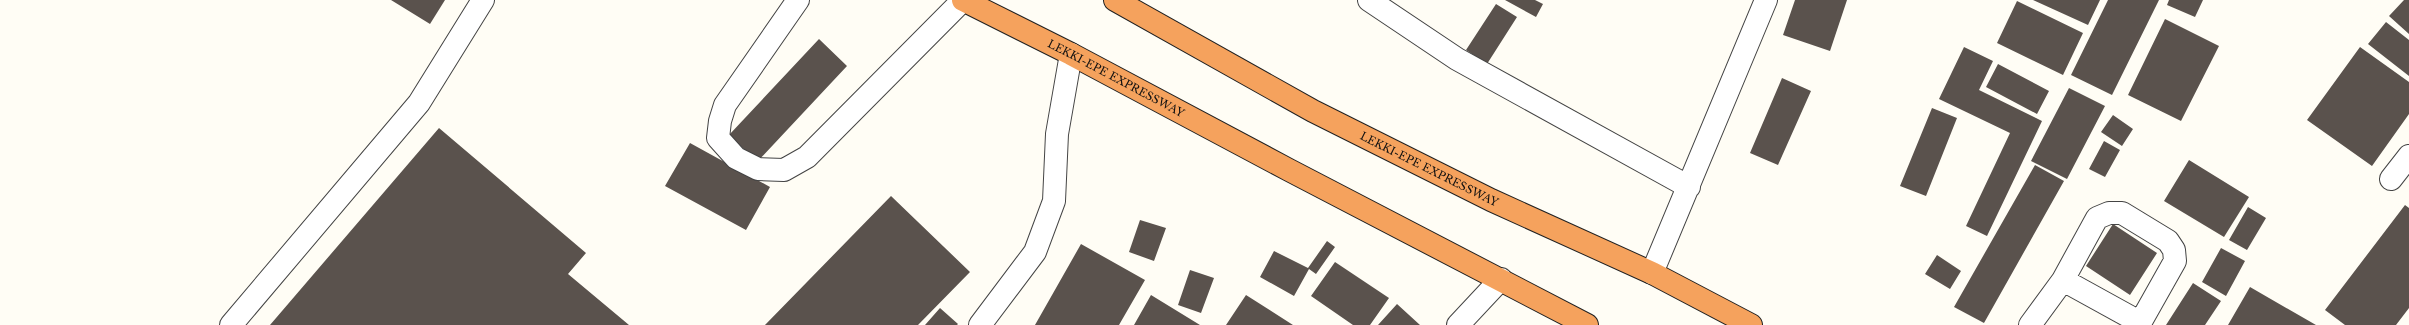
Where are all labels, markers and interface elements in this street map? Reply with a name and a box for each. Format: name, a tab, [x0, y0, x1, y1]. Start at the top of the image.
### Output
street label: LEKKI-EPE EXPRESSWAY	[1045, 37, 1188, 121]
street label: LEKKI-EPE EXPRESSWAY	[1358, 129, 1501, 210]

